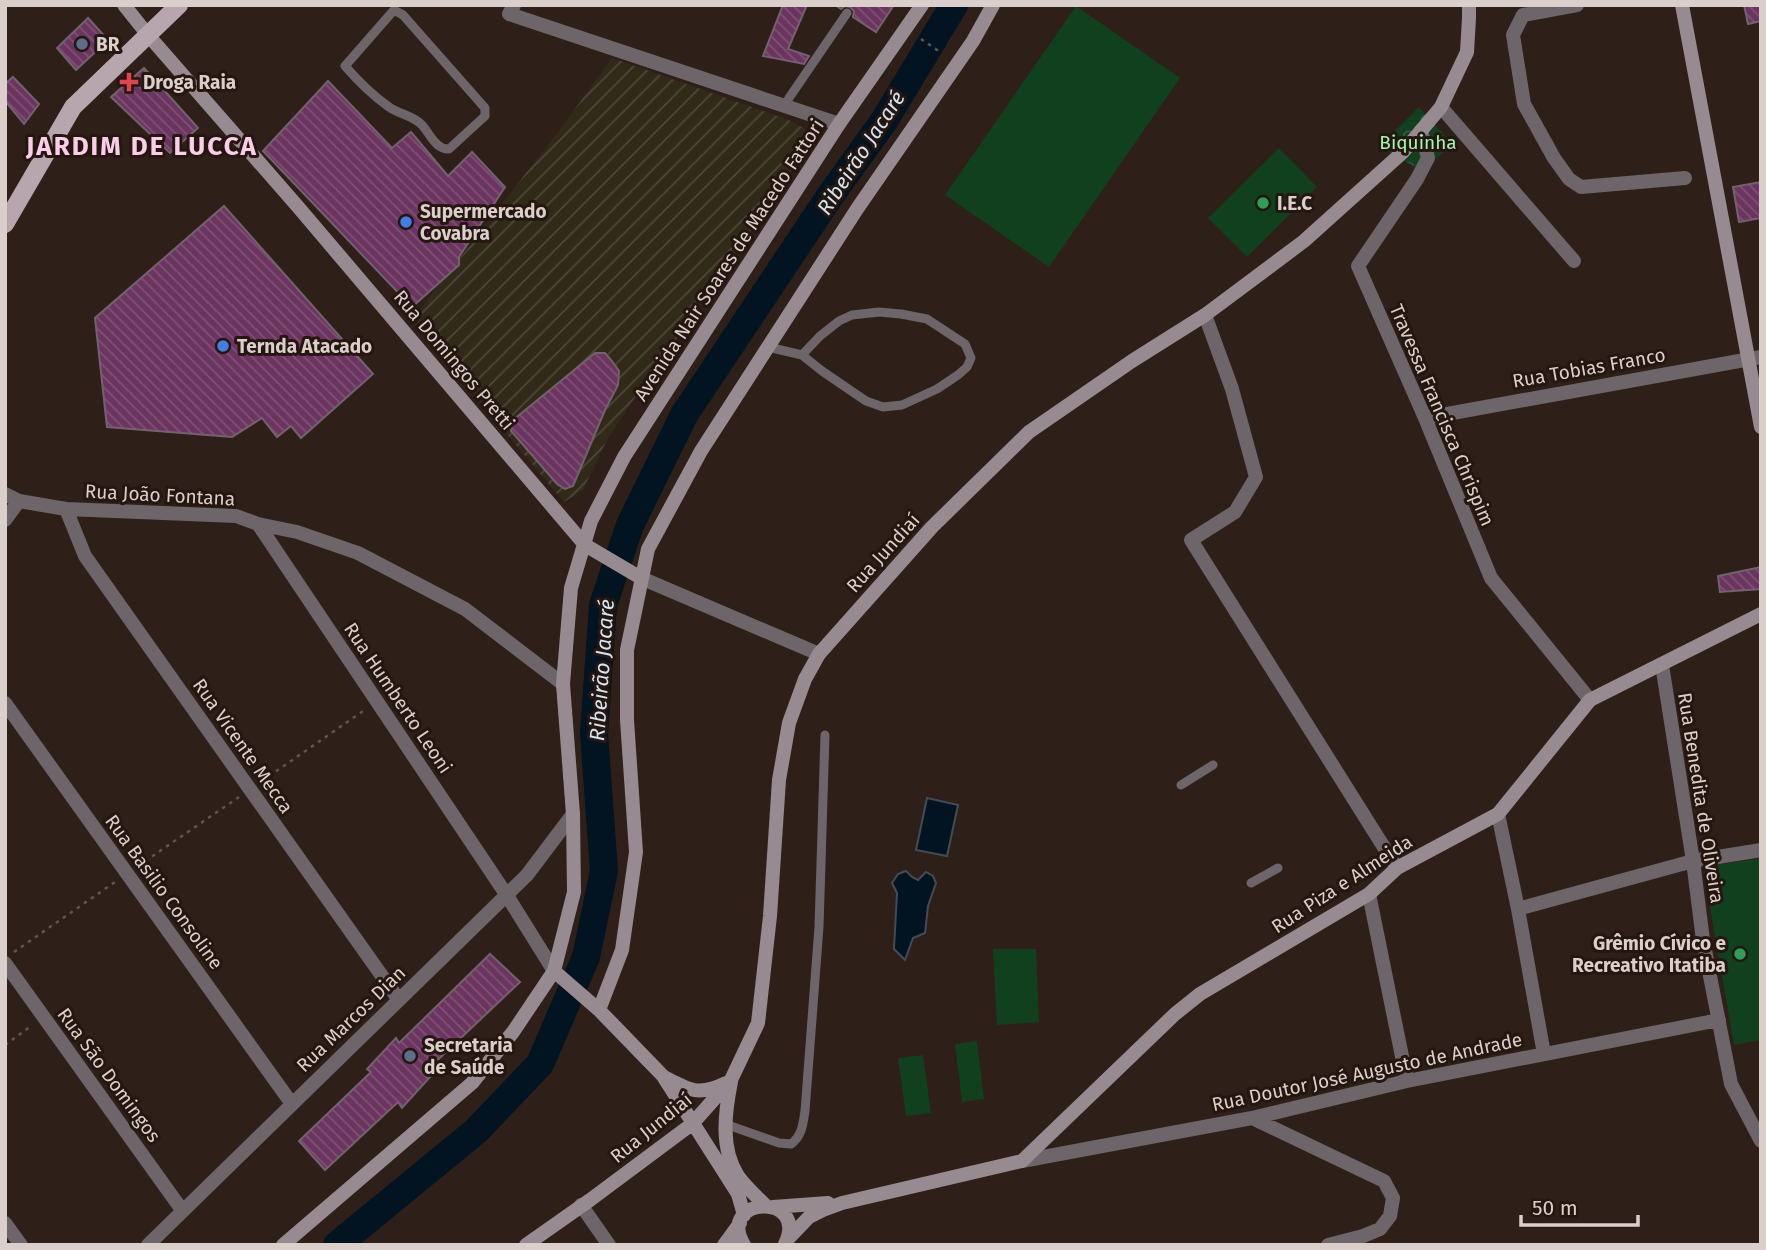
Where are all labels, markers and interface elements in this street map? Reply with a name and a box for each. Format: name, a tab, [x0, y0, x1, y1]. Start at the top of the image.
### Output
place label: BR	[96, 33, 120, 56]
marker: BR	[74, 36, 90, 52]
place label: Droga Raia	[143, 71, 236, 94]
marker: Droga Raia	[121, 74, 137, 90]
water label: Ribeirão Jacaré	[811, 86, 911, 220]
street label: Avenida Nair Soares de Macedo Fattori	[629, 115, 829, 405]
district label: JARDIM DE LUCCA	[25, 131, 258, 162]
park label: Biquinha	[1379, 131, 1457, 154]
place label: I.E.C	[1277, 192, 1312, 215]
marker: I.E.C	[1255, 195, 1271, 211]
place label: Supermercado Covabra	[420, 200, 547, 245]
marker: Supermercado Covabra	[398, 214, 414, 230]
street label: Rua Domingos Pretti	[389, 285, 519, 435]
street label: Travessa Francisca Chrispim	[1385, 301, 1499, 529]
place label: Ternda Atacado	[237, 335, 372, 358]
marker: Ternda Atacado	[215, 338, 231, 354]
street label: Rua Tobias Franco	[1511, 343, 1667, 393]
street label: Rua João Fontana	[84, 480, 236, 510]
street label: Rua Jundiaí	[842, 509, 924, 597]
water label: Ribeirão Jacaré	[584, 598, 620, 742]
street label: Rua Humberto Leoni	[339, 618, 457, 778]
street label: Rua Vicente Mecca	[188, 674, 298, 818]
street label: Rua Benedita de Oliveira	[1673, 691, 1729, 905]
street label: Rua Basilio Consoline	[100, 810, 228, 974]
street label: Rua Piza e Almeida	[1267, 830, 1417, 938]
place label: Grêmio Cívico e Recreativo Itatiba	[1572, 932, 1726, 977]
marker: Grêmio Cívico e Recreativo Itatiba	[1732, 946, 1748, 962]
street label: Rua Marcos Dian	[292, 961, 410, 1077]
street label: Rua São Domingos	[53, 1003, 166, 1147]
street label: Rua Doutor José Augusto de Andrade	[1210, 1028, 1524, 1116]
place label: Secretaria de Saúde	[424, 1034, 513, 1079]
marker: Secretaria de Saúde	[402, 1048, 418, 1064]
street label: Rua Jundiaí	[606, 1088, 696, 1168]
scale bar	[1521, 1184, 1638, 1228]
text: 50 m	[1532, 1195, 1578, 1221]

